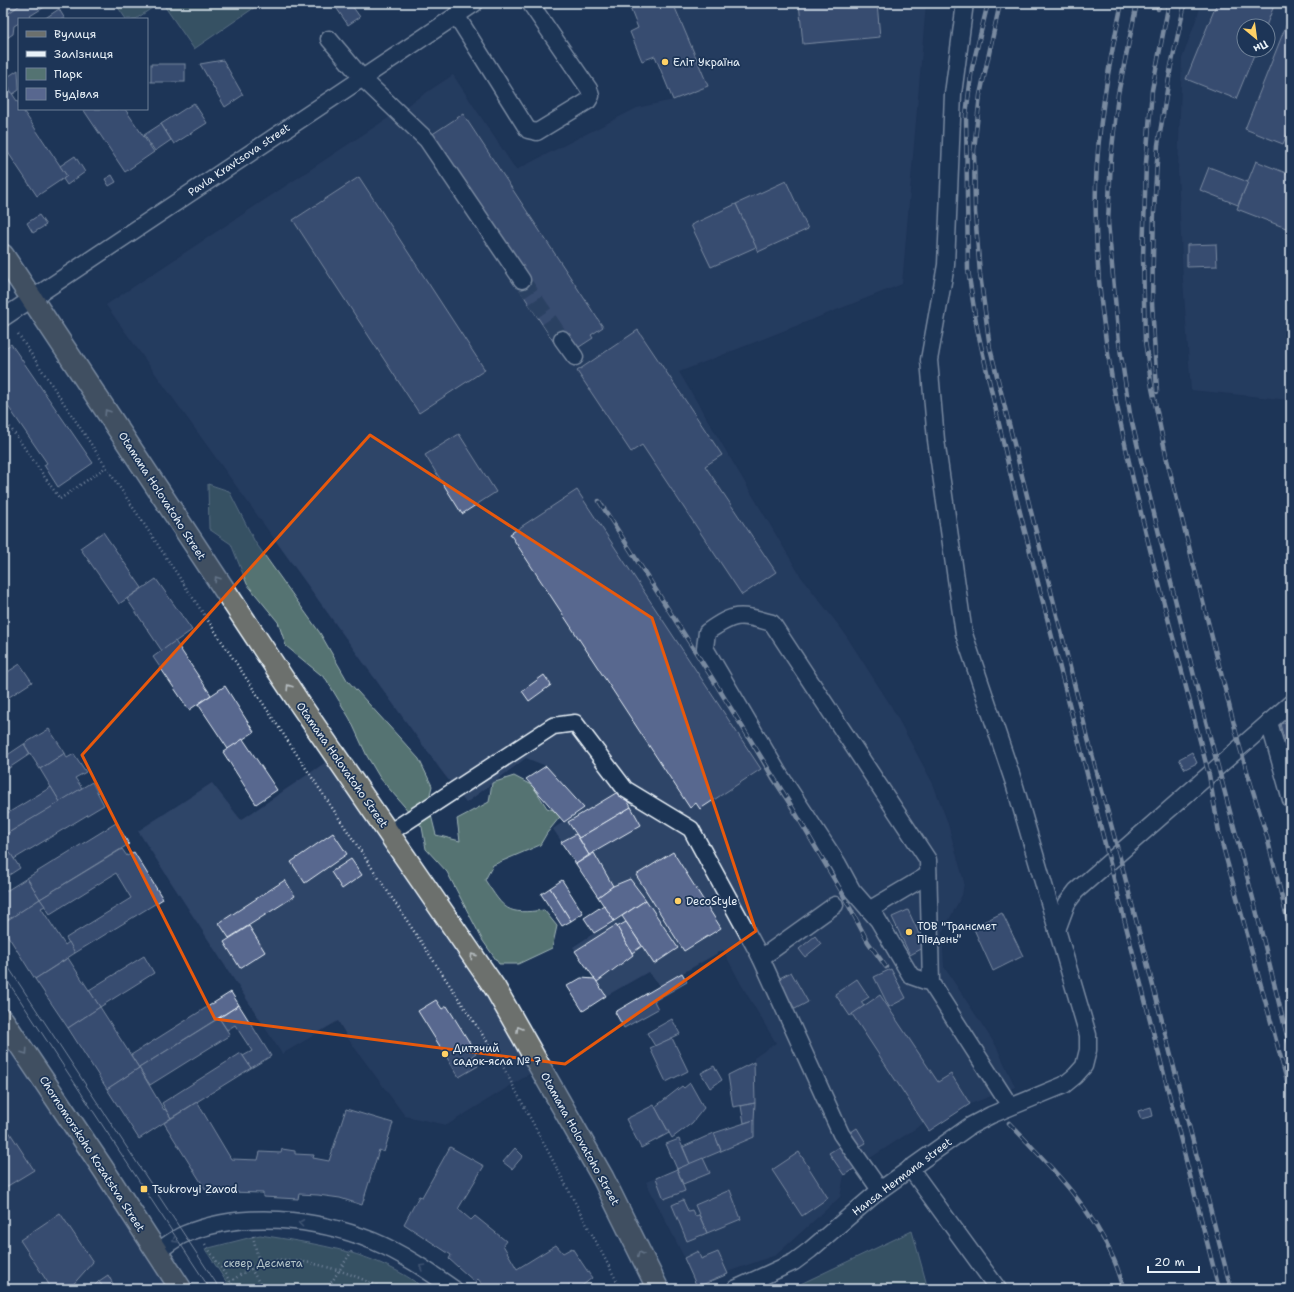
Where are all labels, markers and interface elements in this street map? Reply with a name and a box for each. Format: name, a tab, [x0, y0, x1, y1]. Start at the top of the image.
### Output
legend	[18, 18, 148, 110]
north arrow	[1236, 18, 1276, 58]
text: Вулиця	[54, 26, 96, 42]
text: Пн	[1251, 36, 1271, 56]
text: Залізниця	[54, 46, 113, 62]
place label: Еліт Україна	[673, 55, 740, 70]
marker: Еліт Україна	[660, 57, 670, 67]
text: Парк	[54, 66, 83, 82]
text: Будівля	[54, 86, 99, 102]
street label: Pavla Kravtsova street	[185, 120, 293, 200]
one-way arrow	[105, 409, 112, 416]
street label: Otamana Holovatoho Street	[115, 429, 209, 563]
one-way arrow	[215, 576, 222, 583]
one-way arrow	[286, 684, 293, 691]
street label: Otamana Holovatoho Street	[293, 699, 391, 831]
place label: DecoStyle	[686, 894, 737, 909]
marker: DecoStyle	[673, 896, 683, 906]
place label: ТОВ "Трансмет Південь"	[917, 919, 997, 947]
marker: ТОВ "Трансмет Південь"	[904, 927, 914, 937]
one-way arrow	[471, 953, 478, 960]
one-way arrow	[516, 1026, 523, 1033]
place label: Дитячий садок-ясла № 7	[453, 1041, 542, 1069]
one-way arrow	[20, 1048, 28, 1055]
marker: Дитячий садок-ясла № 7	[440, 1049, 450, 1059]
street label: Otamana Holovatoho Street	[537, 1070, 623, 1208]
street label: Chornomorskoho Kozatstva Street	[36, 1073, 148, 1235]
street label: Hansa Hermana street	[849, 1134, 955, 1219]
place label: Tsukrovyi Zavod	[152, 1182, 238, 1197]
marker: Tsukrovyi Zavod	[139, 1184, 149, 1194]
one-way arrow	[298, 1219, 304, 1228]
one-way arrow	[172, 1236, 179, 1243]
scale bar	[1148, 1248, 1199, 1274]
one-way arrow	[638, 1251, 645, 1258]
text: 20 m	[1154, 1254, 1185, 1270]
park label: сквер Десмета	[223, 1256, 303, 1271]
one-way arrow	[419, 1264, 426, 1272]

